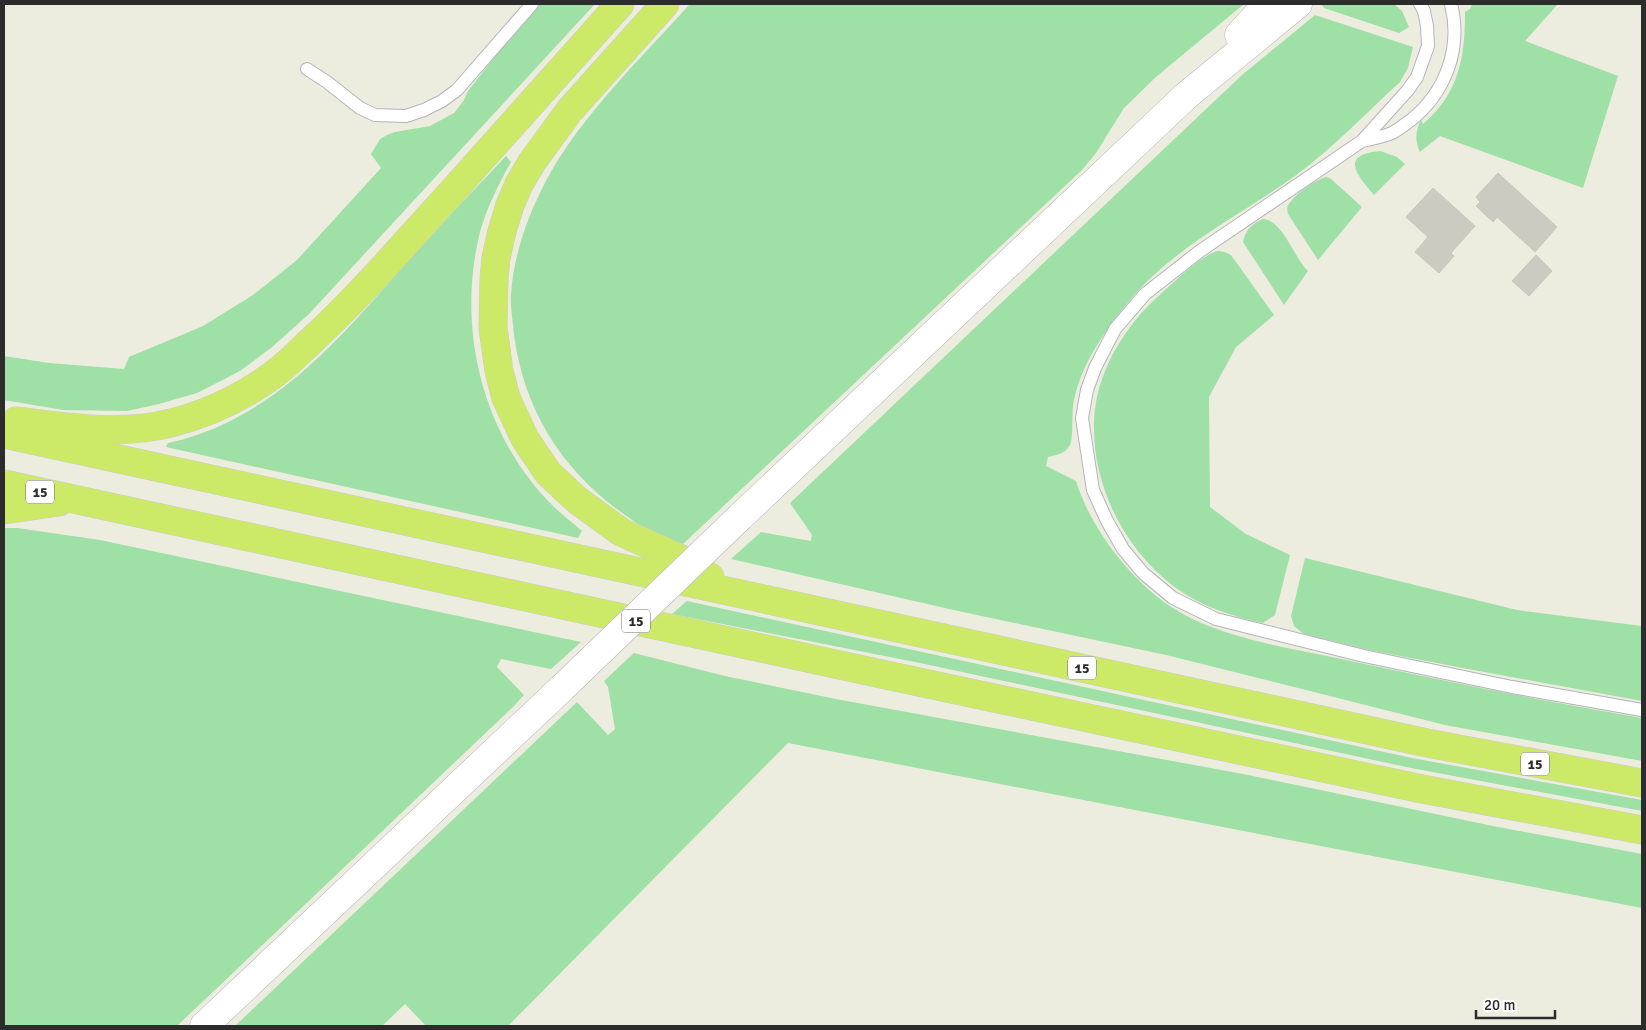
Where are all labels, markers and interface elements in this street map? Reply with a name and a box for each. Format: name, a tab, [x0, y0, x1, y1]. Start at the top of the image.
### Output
road number: 15	[26, 481, 54, 504]
road number: 15	[622, 610, 650, 632]
road number: 15	[1068, 656, 1096, 680]
road number: 15	[1521, 752, 1549, 776]
scale bar	[1476, 988, 1555, 1020]
text: 20 m	[1484, 996, 1515, 1014]

